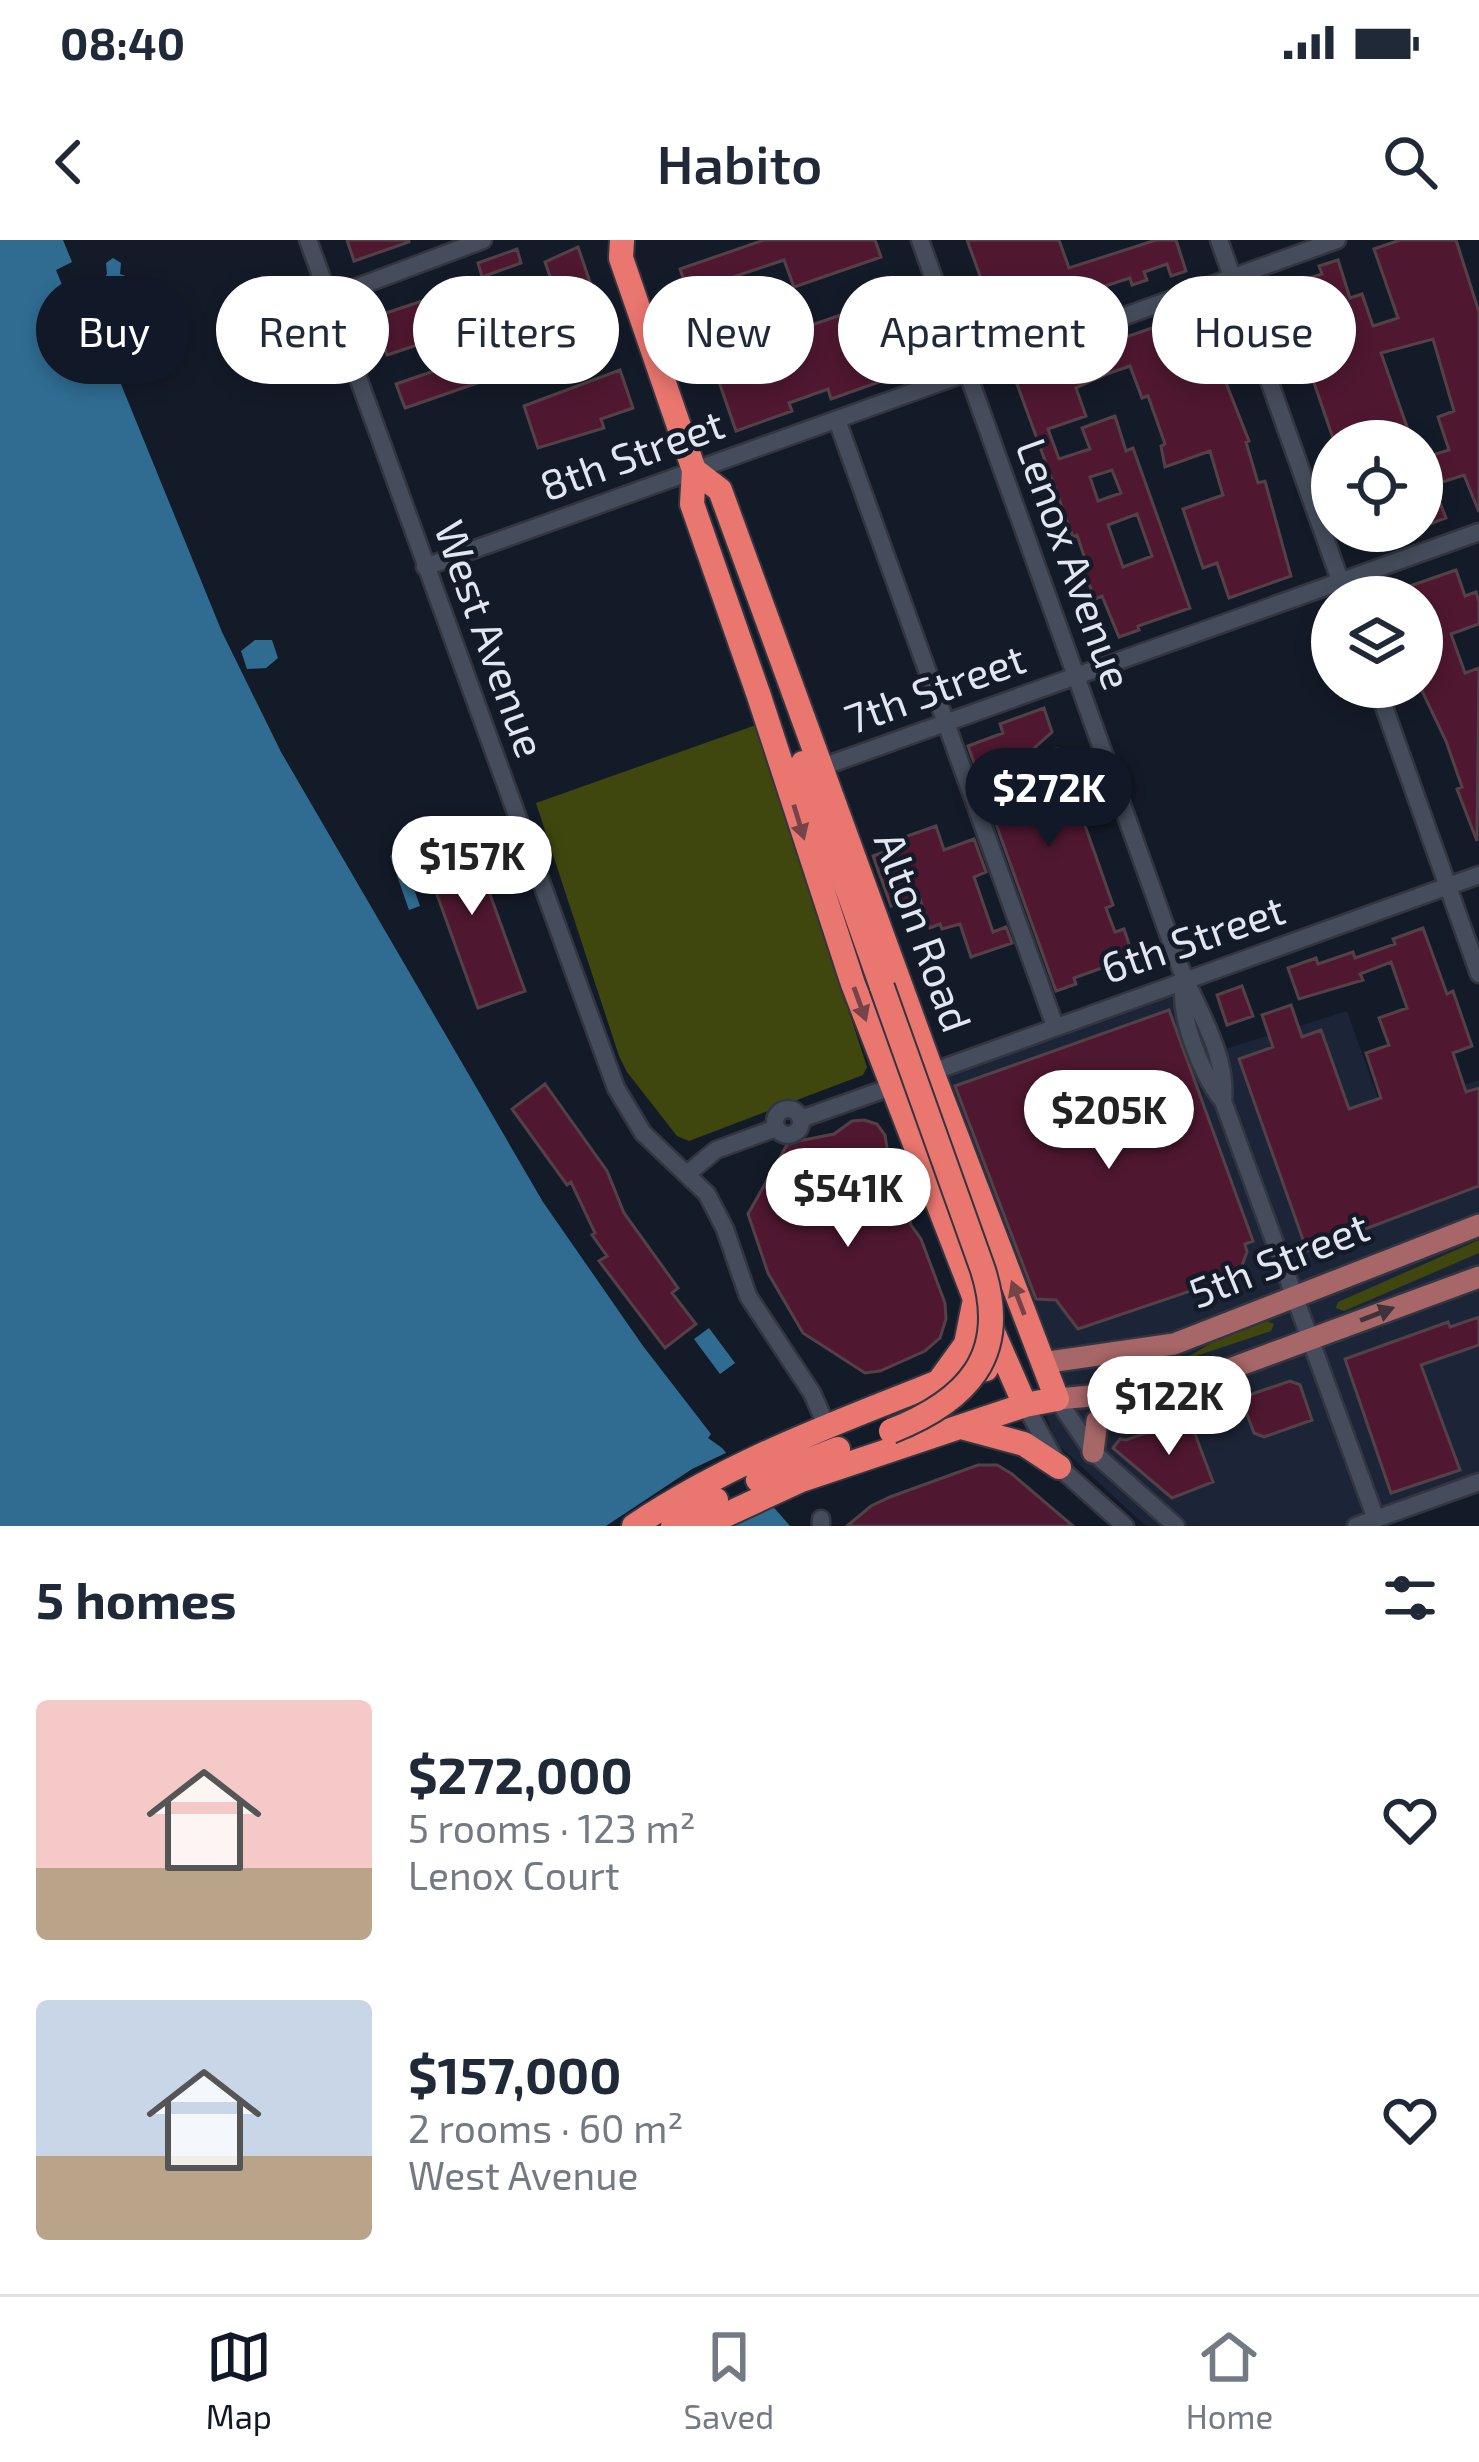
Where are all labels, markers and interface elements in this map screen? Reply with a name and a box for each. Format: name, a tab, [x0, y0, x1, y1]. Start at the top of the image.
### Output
text: 08:40	[60, 15, 185, 69]
icon: back	[36, 129, 102, 195]
icon: search	[1377, 129, 1443, 195]
text: Habito	[657, 130, 822, 195]
chip: Buy	[36, 276, 192, 384]
chip: Rent	[216, 276, 389, 384]
chip: Filters	[413, 276, 619, 384]
chip: New	[643, 276, 814, 384]
chip: Apartment	[838, 276, 1128, 384]
chip: House	[1152, 276, 1356, 384]
street label: 8th Street	[533, 397, 730, 509]
map controls	[1311, 420, 1443, 708]
button: locate	[1311, 420, 1443, 552]
street label: Lenox Avenue	[1007, 431, 1144, 696]
street label: West Avenue	[426, 513, 558, 763]
button: layers	[1311, 576, 1443, 708]
street label: 7th Street	[837, 631, 1031, 743]
pin: $272K	[965, 748, 1133, 850]
text: $272K	[992, 763, 1106, 810]
one-way arrow	[791, 804, 809, 840]
pin: $157K	[388, 816, 556, 918]
street label: Alton Road	[866, 825, 984, 1038]
text: $157K	[419, 831, 525, 878]
street label: 6th Street	[1094, 882, 1291, 992]
one-way arrow	[852, 986, 870, 1022]
pin: $205K	[1025, 1070, 1193, 1172]
text: $205K	[1051, 1085, 1167, 1132]
pin: $541K	[764, 1148, 932, 1250]
text: $541K	[793, 1163, 903, 1210]
street label: 5th Street	[1181, 1200, 1375, 1317]
one-way arrow	[1007, 1280, 1026, 1316]
one-way arrow	[1360, 1304, 1396, 1322]
pin: $122K	[1085, 1356, 1253, 1458]
text: $122K	[1114, 1371, 1224, 1418]
icon: filters	[1377, 1565, 1443, 1631]
text: 5 homes	[36, 1568, 237, 1629]
text: $272,000	[408, 1743, 633, 1804]
icon: home	[132, 1748, 276, 1892]
icon: heart	[1377, 1787, 1443, 1853]
text: 5 rooms · 123 m²	[408, 1804, 696, 1851]
text: Lenox Court	[408, 1851, 620, 1898]
text: $157,000	[408, 2043, 621, 2104]
icon: home	[132, 2048, 276, 2192]
icon: heart	[1377, 2087, 1443, 2153]
text: 2 rooms · 60 m²	[408, 2104, 683, 2151]
text: West Avenue	[408, 2151, 638, 2198]
tab: Map	[206, 2324, 272, 2436]
tab: Saved	[684, 2324, 774, 2436]
tab: Home	[1186, 2324, 1273, 2436]

